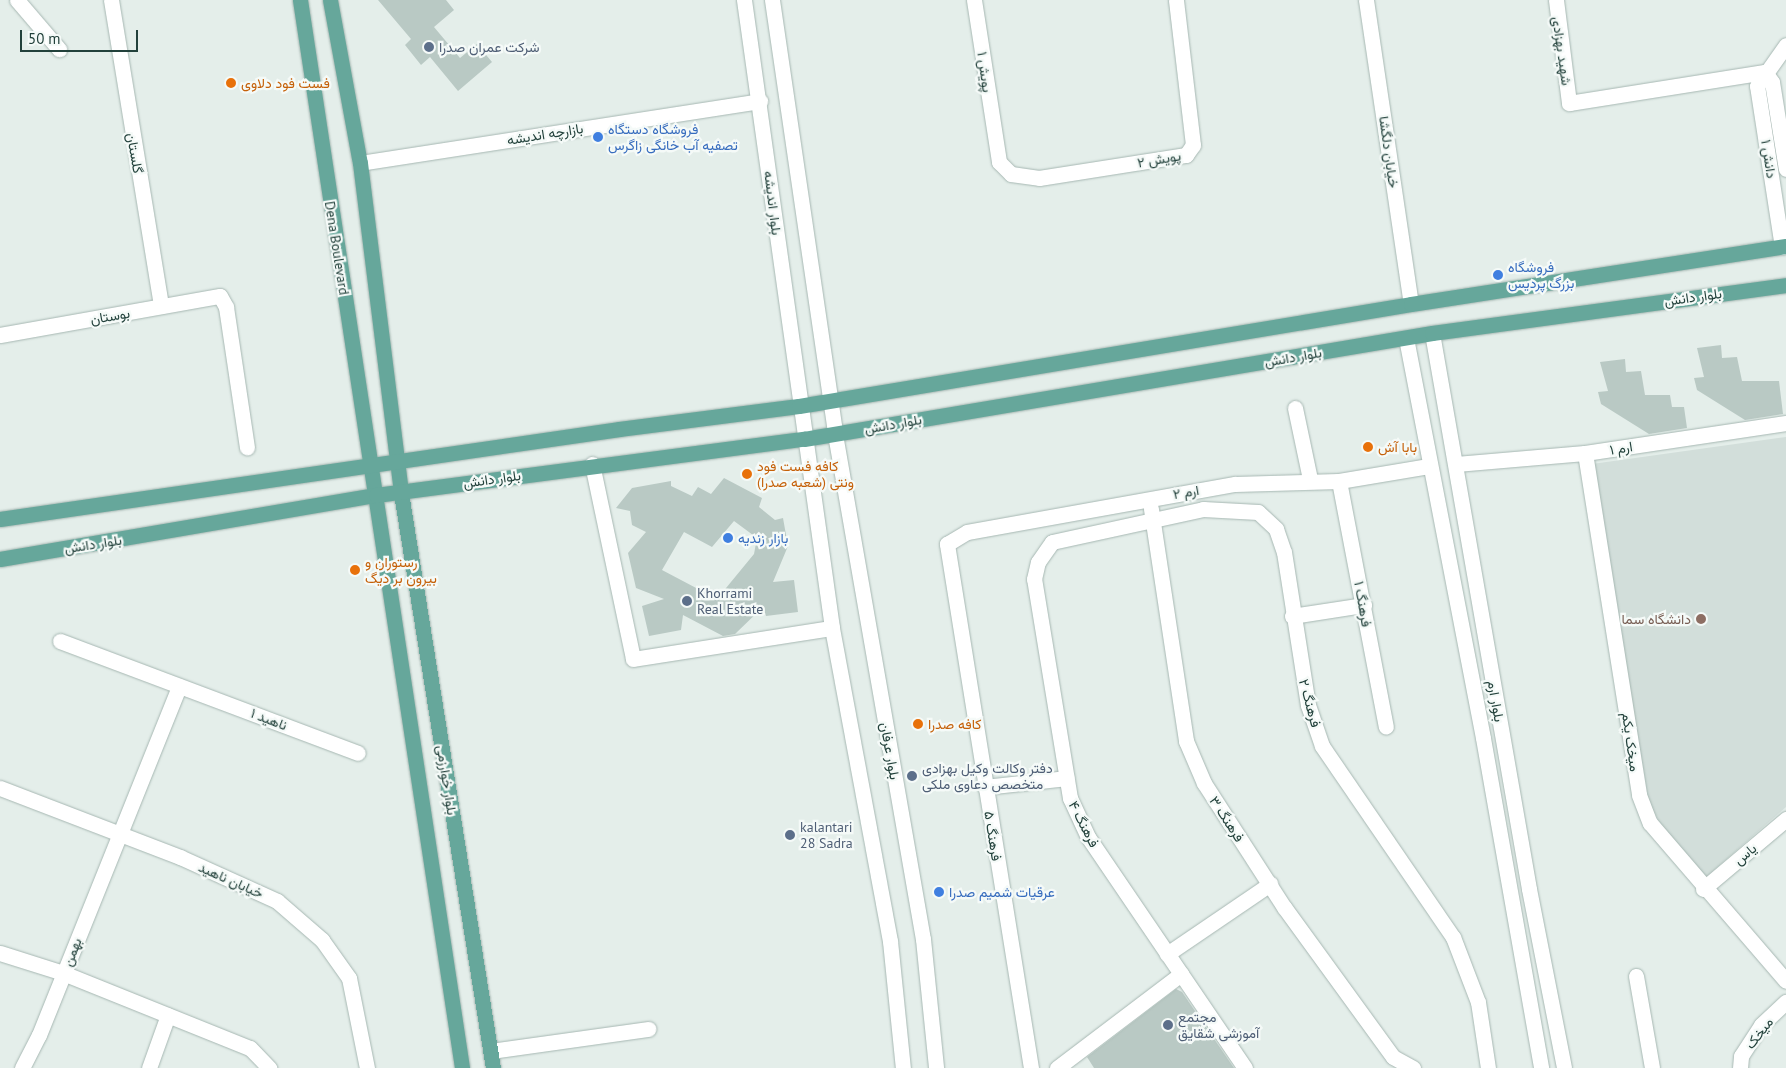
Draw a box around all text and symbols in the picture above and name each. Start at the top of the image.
street label: شهید بهزادی [1549,15,1575,87]
scale bar [22,20,140,52]
text: 50 m [28,29,61,48]
place label: شرکت عمران صدرا [439,39,540,55]
marker: شرکت عمران صدرا [423,41,435,53]
street label: پویش ۱ [974,51,996,93]
place label: فست فود دلاوی [241,75,330,91]
marker: فست فود دلاوی [225,77,237,89]
street label: خیابان دلگشا [1376,115,1402,189]
street label: بازارچه اندیشه [506,120,584,148]
place label: فروشگاه دستگاه تصفیه آب خانگی زاگرس [608,121,738,154]
street label: گلستان [123,131,147,175]
marker: فروشگاه دستگاه تصفیه آب خانگی زاگرس [592,131,604,143]
street label: دانش ۱ [1758,138,1780,180]
street label: پویش ۲ [1136,147,1182,171]
street label: بلوار اندیشه [761,170,785,236]
street label: Dena Boulevard [321,200,353,296]
place label: فروشگاه بزرگ پردیس [1508,259,1574,292]
marker: فروشگاه بزرگ پردیس [1492,269,1504,281]
street label: بلوار دانش [1663,285,1723,309]
street label: بوستان [89,304,131,328]
street label: بلوار دانش [1263,344,1323,370]
street label: بلوار دانش [863,411,923,437]
street label: ارم ۱ [1608,438,1634,458]
place label: بابا آش [1378,439,1417,455]
marker: بابا آش [1362,441,1374,453]
place label: کافه فست فود ونتی (شعبه صدرا) [757,458,854,491]
street label: بلوار دانش [462,467,522,491]
marker: کافه فست فود ونتی (شعبه صدرا) [741,468,753,480]
street label: ارم ۲ [1172,481,1200,503]
place label: بازار زندیه [738,530,788,546]
street label: بلوار دانش [63,531,123,557]
marker: بازار زندیه [722,532,734,544]
place label: رستوران و بیرون بر دیگ [365,554,437,586]
marker: رستوران و بیرون بر دیگ [349,564,361,576]
street label: فرهنگ ۱ [1351,580,1375,628]
place label: Khorrami Real Estate [697,585,763,618]
marker: Khorrami Real Estate [681,595,693,607]
place label: دانشگاه سما [1621,611,1691,627]
marker: دانشگاه سما [1695,613,1707,625]
street label: فرهنگ ۲ [1295,677,1325,729]
street label: بلوار ارم [1484,679,1508,723]
street label: ناهید ۱ [248,704,290,734]
street label: میخک یکم [1619,711,1643,773]
place label: کافه صدرا [928,716,982,732]
marker: کافه صدرا [912,718,924,730]
street label: بلوار عرفان [877,721,903,781]
street label: بلوار خوارزمی [433,744,461,816]
place label: دفتر وکالت وکیل بهزادی متخصص دعاوی ملکی [922,760,1053,792]
marker: دفتر وکالت وکیل بهزادی متخصص دعاوی ملکی [906,770,918,782]
street label: فرهنگ ۳ [1206,793,1248,845]
street label: فرهنگ ۴ [1065,798,1103,850]
street label: فرهنگ ۵ [981,810,1005,862]
place label: kalantari 28 Sadra [800,819,853,852]
marker: kalantari 28 Sadra [784,829,796,841]
street label: یاس [1730,840,1760,868]
street label: خیابان ناهید [196,858,266,902]
place label: عرقیات شمیم صدرا [949,884,1055,900]
marker: عرقیات شمیم صدرا [933,886,945,898]
street label: بهمن [59,935,85,969]
place label: مجتمع آموزشی شقایق [1178,1009,1259,1042]
street label: میخک [1742,1014,1776,1052]
marker: مجتمع آموزشی شقایق [1162,1019,1174,1031]

